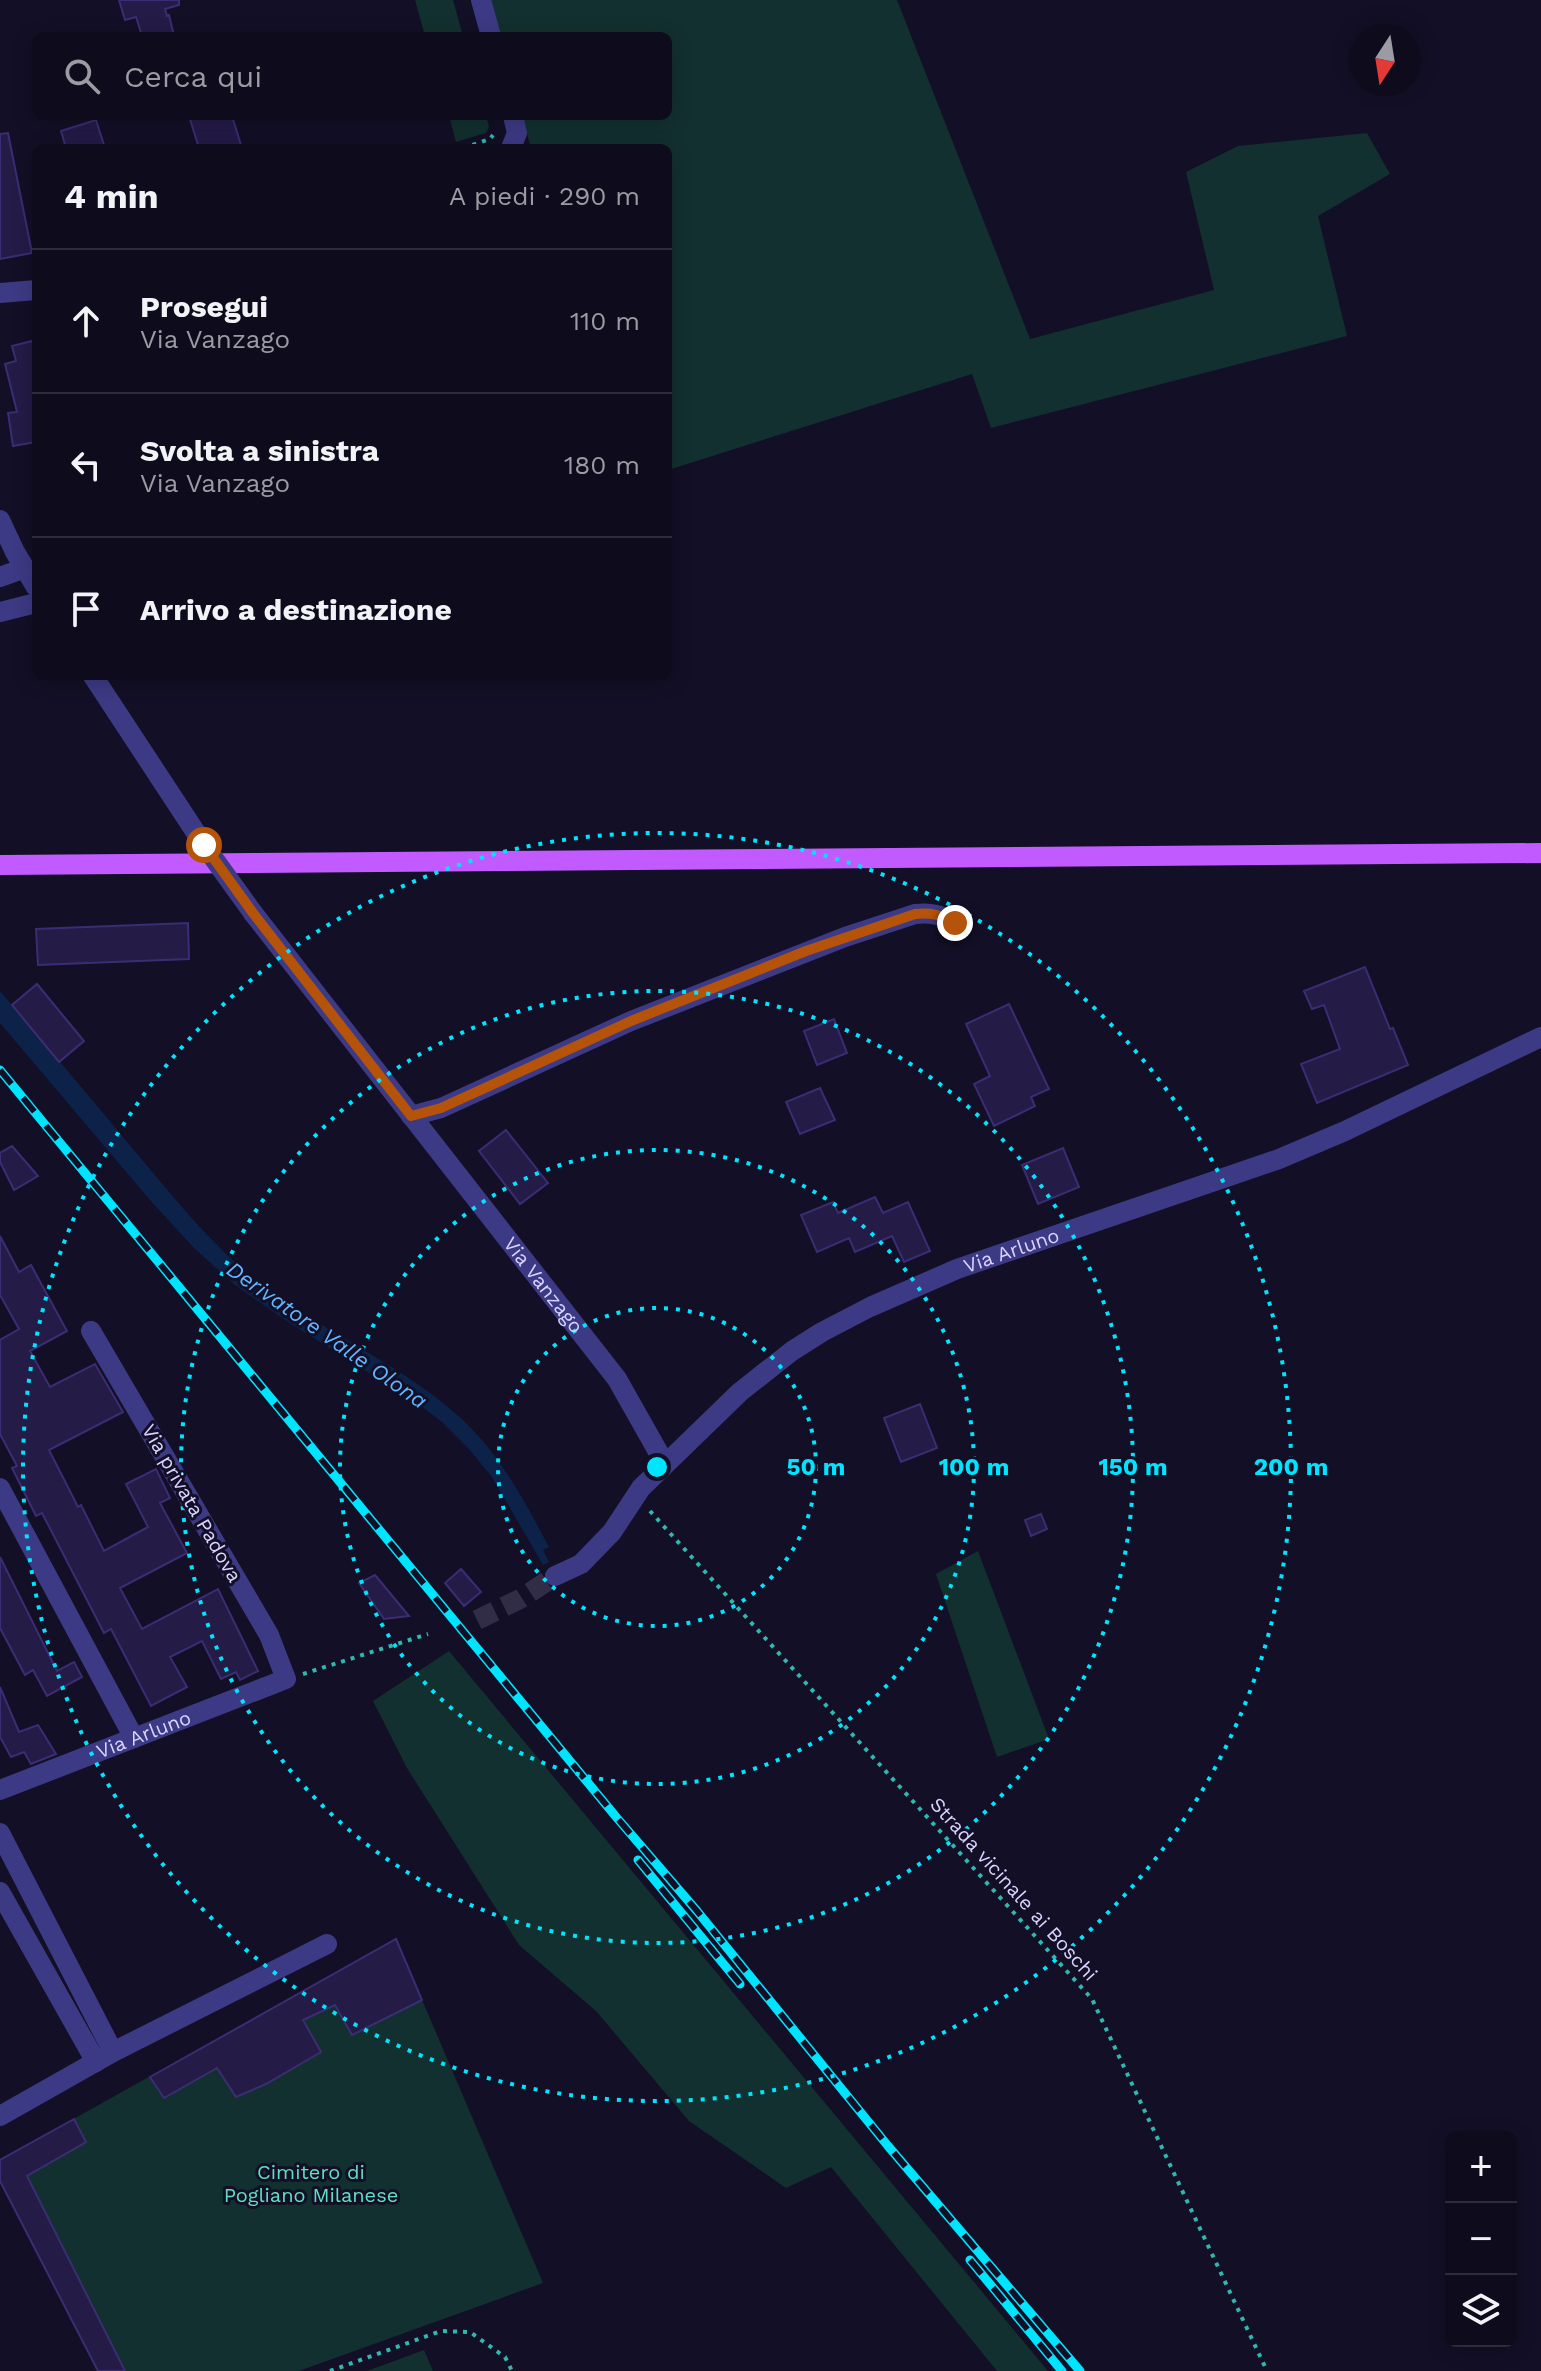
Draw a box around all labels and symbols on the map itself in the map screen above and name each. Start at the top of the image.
north arrow [1349,24,1421,96]
route start [186,827,222,863]
route end [937,905,973,941]
street label: Via Arluno [960,1223,1062,1278]
street label: Via Vanzago [499,1232,589,1338]
water label: Derivatore Valle Olona [222,1256,432,1414]
street label: Via privata Padova [137,1420,247,1586]
centre of rings [643,1453,671,1481]
text: 50 m [787,1453,845,1481]
text: 100 m [939,1453,1009,1481]
text: 150 m [1098,1453,1168,1481]
text: 200 m [1254,1453,1328,1481]
street label: Via Arluno [93,1705,194,1763]
street label: Strada vicinale ai Boschi [925,1792,1103,1986]
park label: Cimitero di Pogliano Milanese [224,2160,398,2207]

